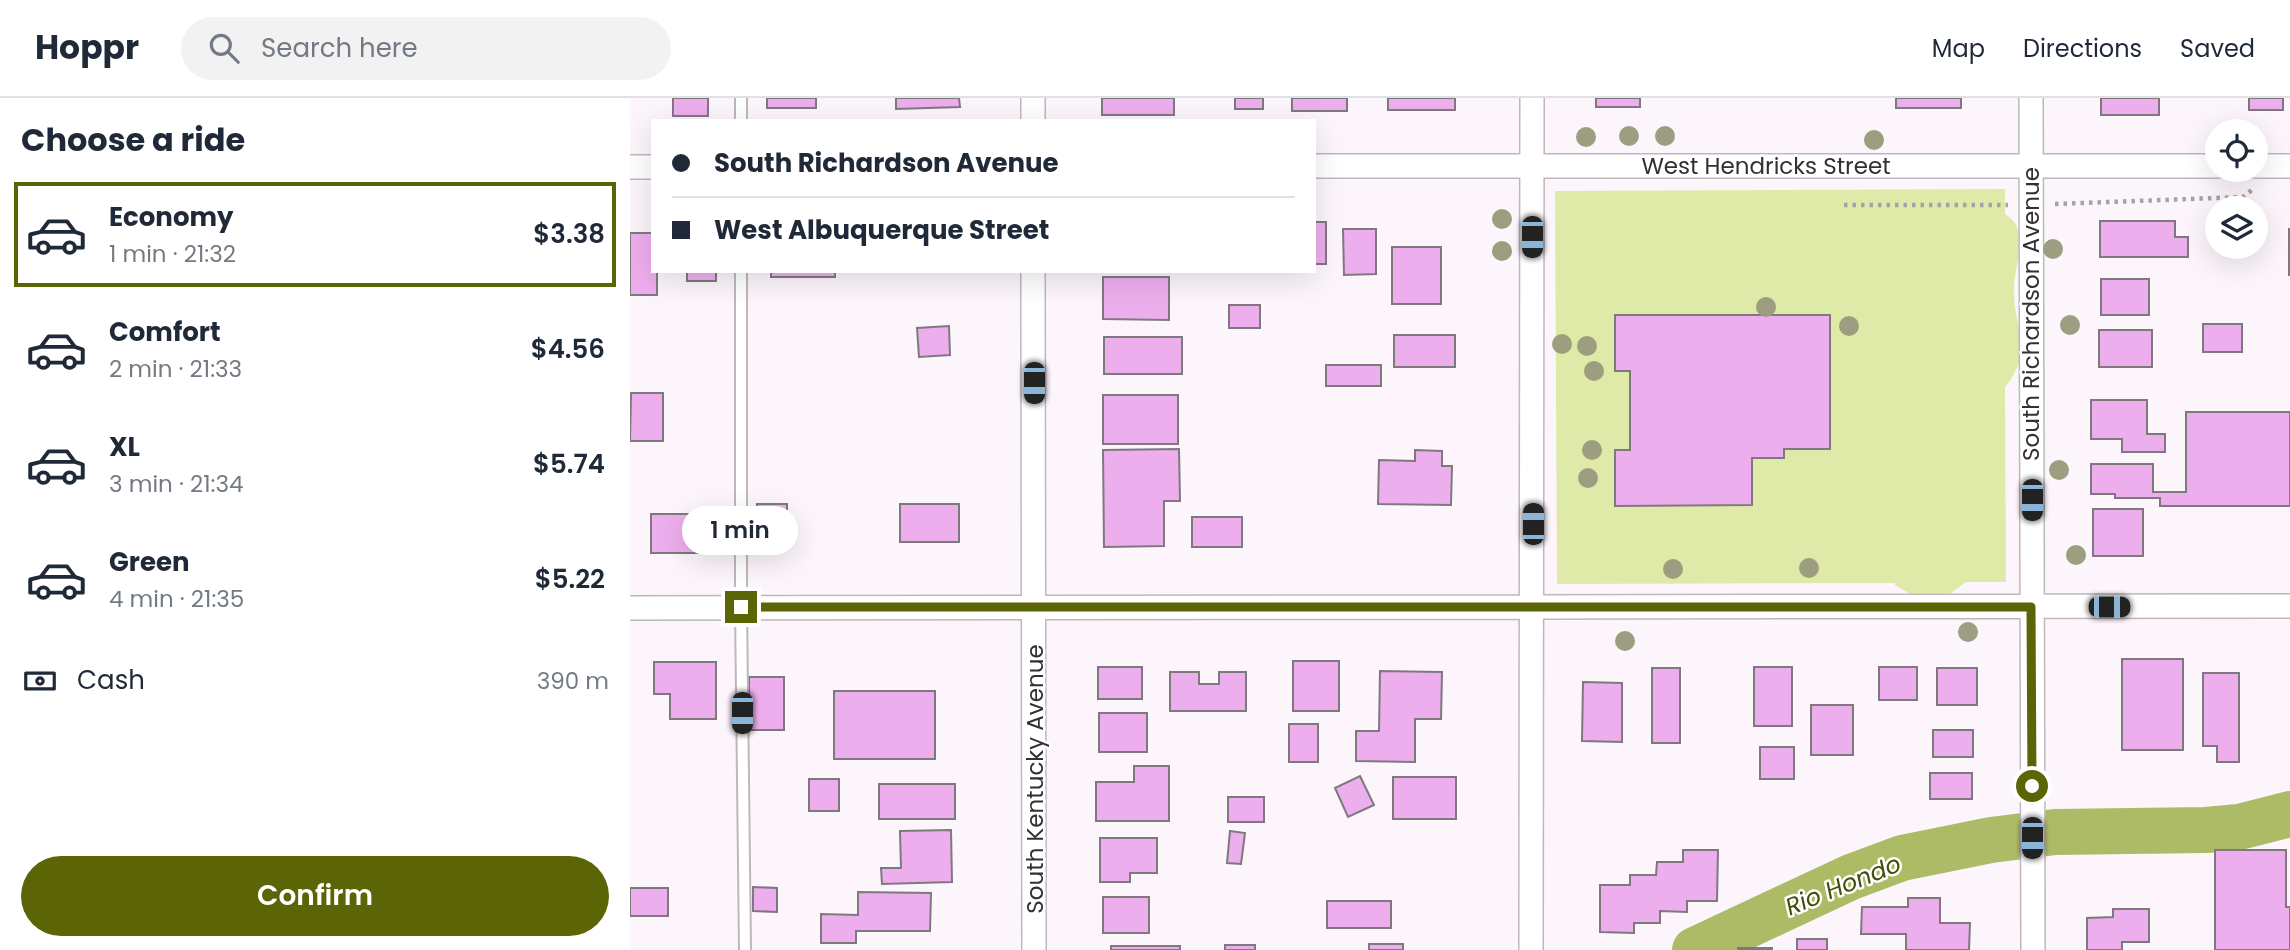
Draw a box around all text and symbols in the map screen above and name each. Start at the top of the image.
search box [181,17,671,80]
text: Hoppr [35,24,139,71]
icon: search [205,29,243,67]
text: Search here [261,30,418,66]
text: Map [1932,32,1985,65]
text: Directions [2023,32,2142,65]
text: Saved [2180,32,2255,65]
text: Choose a ride [21,117,245,162]
map controls [2205,119,2268,259]
button: locate [2205,119,2268,182]
text: South Richardson Avenue [714,145,1059,181]
street label: West Hendricks Street [1641,150,1891,182]
street label: South Richardson Avenue [2015,167,2047,461]
button: layers [2205,196,2268,259]
text: Economy [109,199,233,235]
icon: car [25,203,88,266]
text: West Albuquerque Street [714,212,1049,248]
text: $3.38 [533,216,605,252]
car [1522,216,1543,258]
text: 1 min · 21:32 [109,238,236,270]
text: Comfort [109,314,221,350]
icon: car [25,318,88,381]
text: $4.56 [531,331,605,367]
text: 2 min · 21:33 [109,353,242,385]
car [1024,362,1045,404]
text: XL [109,429,140,465]
icon: car [25,433,88,496]
text: $5.74 [533,446,605,482]
text: 3 min · 21:34 [109,468,243,500]
car [2022,479,2043,521]
car [1523,503,1544,545]
callout: 1 min [683,505,799,554]
text: 1 min [710,514,770,546]
text: Green [109,544,190,580]
icon: car [25,548,88,611]
text: $5.22 [535,561,605,597]
text: 4 min · 21:35 [109,583,244,615]
route end [725,591,757,623]
car [2089,597,2131,618]
street label: South Kentucky Avenue [1019,644,1051,914]
icon: cash [21,662,59,700]
text: Cash [77,662,145,698]
text: 390 m [537,665,609,697]
car [732,692,753,734]
route start [2016,770,2048,802]
car [2022,817,2043,859]
water label: Rio Hondo [1780,847,1906,923]
button: Confirm [21,856,609,936]

